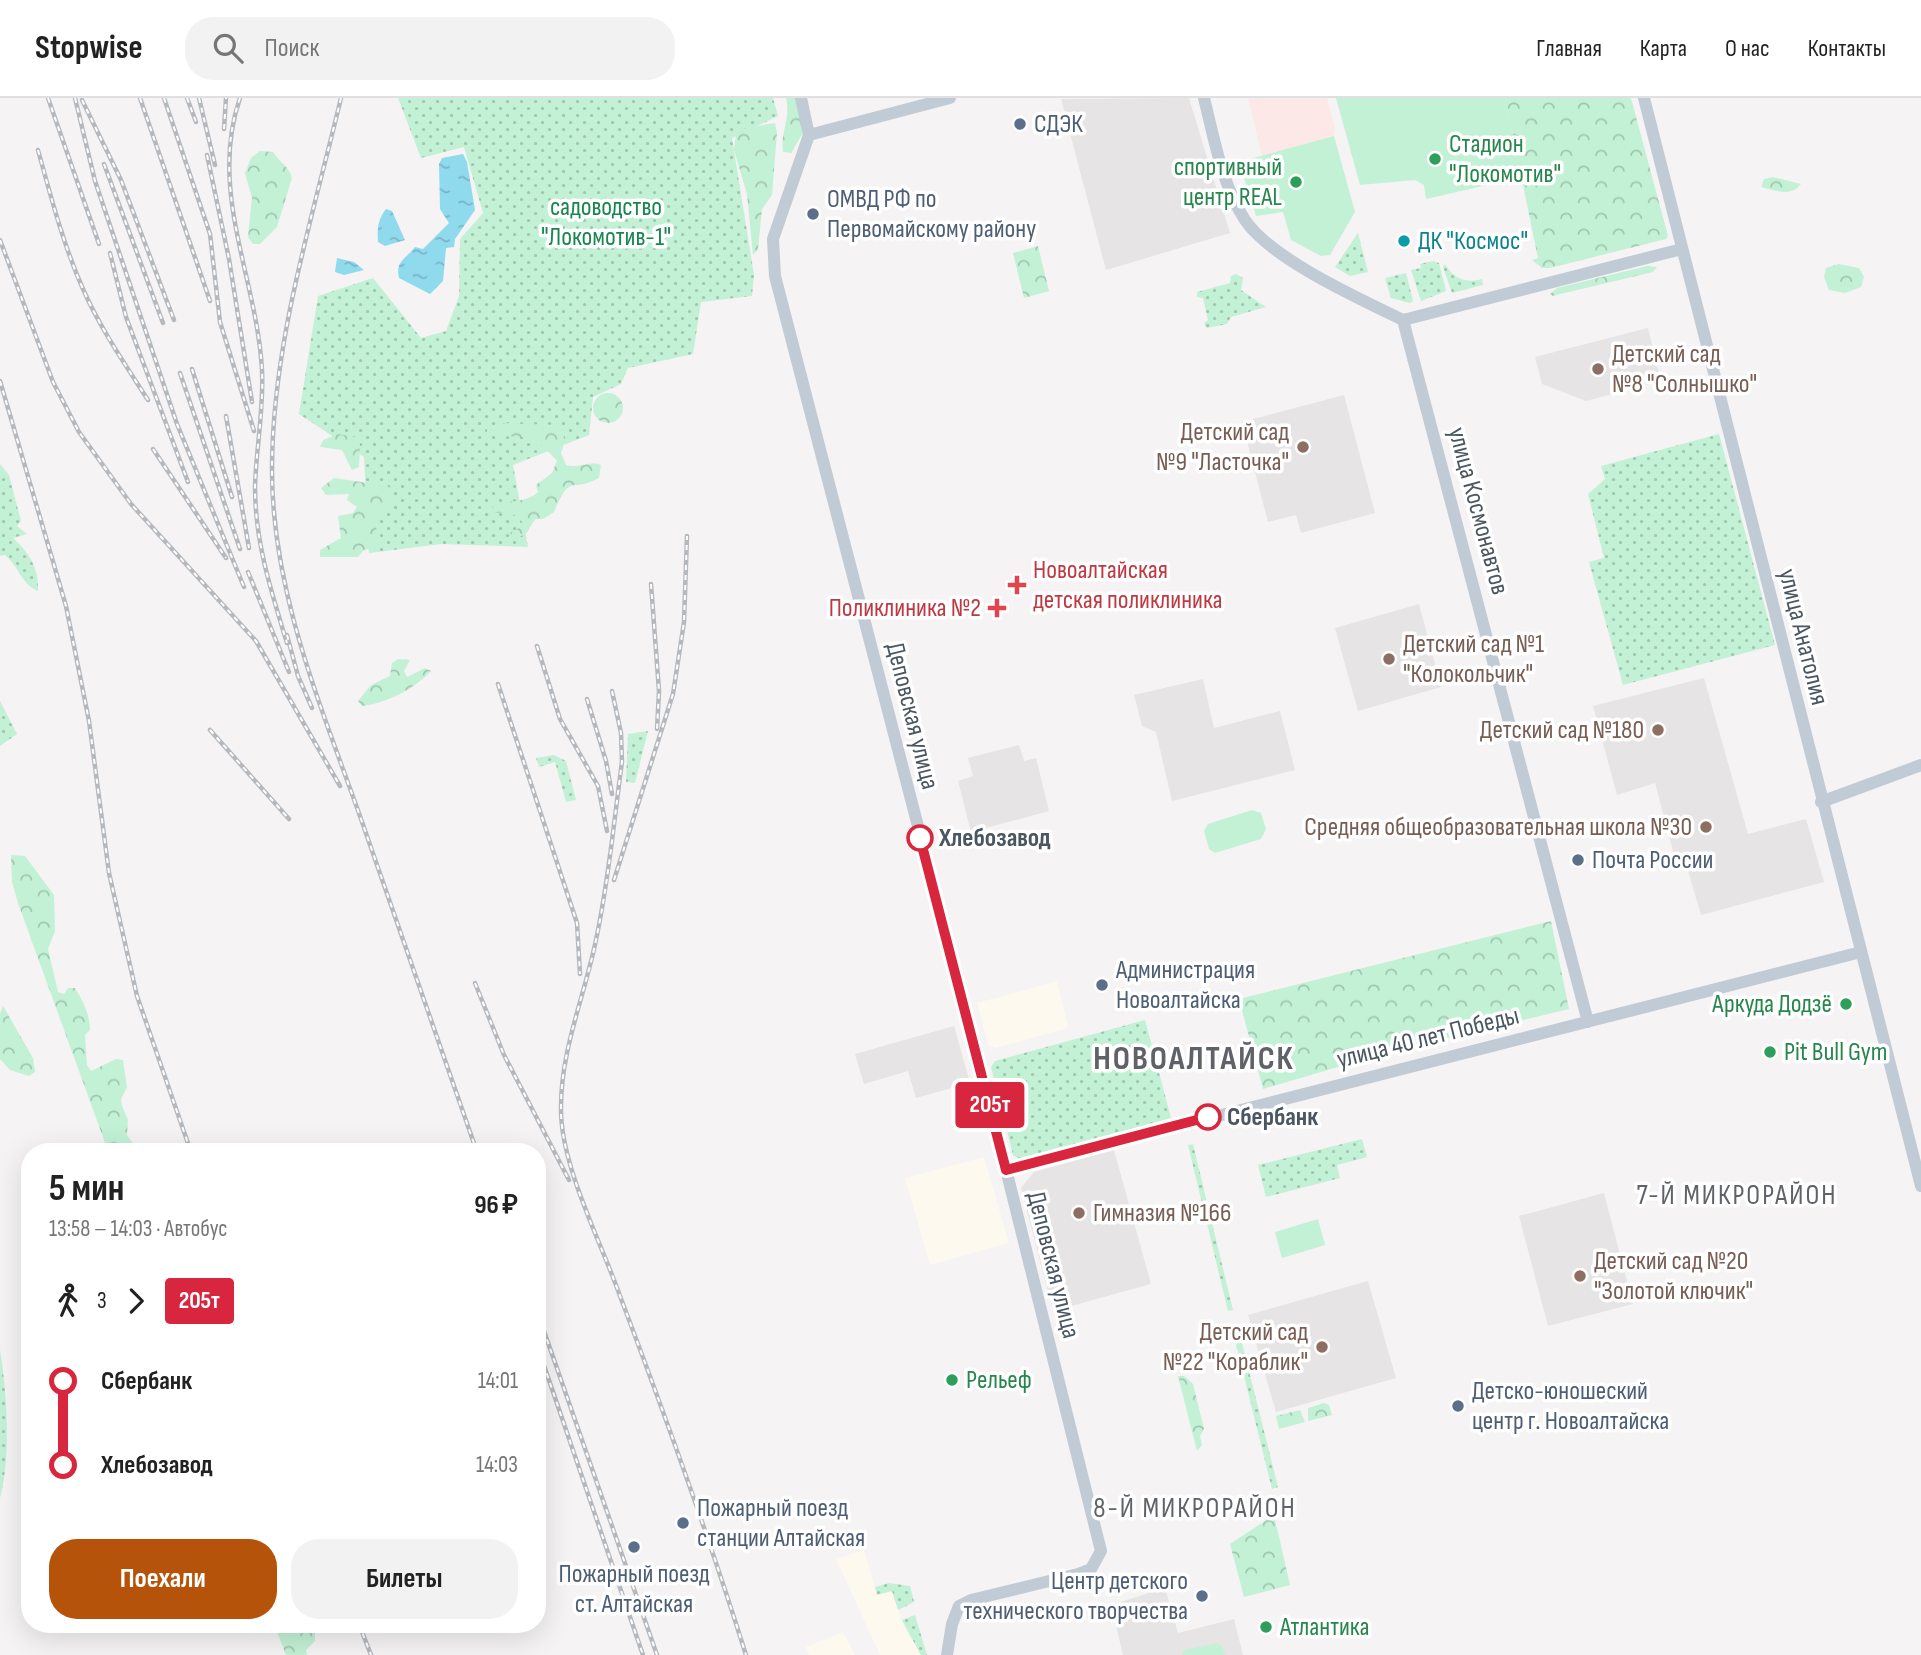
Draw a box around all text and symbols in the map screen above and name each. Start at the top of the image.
search box [185,17,675,80]
text: Stopwise [35,28,143,68]
icon: search [209,29,247,67]
text: Поиск [265,33,319,64]
text: Главная [1536,34,1602,63]
text: Карта [1640,34,1687,63]
text: О нас [1725,34,1770,63]
text: Контакты [1808,34,1886,63]
place label: СДЭК [1034,109,1083,140]
marker: СДЭК [1012,116,1028,132]
place label: Стадион "Локомотив" [1449,129,1561,190]
marker: Стадион "Локомотив" [1427,151,1443,167]
place label: спортивный центр REAL [1174,152,1282,213]
marker: спортивный центр REAL [1288,174,1304,190]
place label: ОМВД РФ по Первомайскому району [827,184,1036,245]
park label: садоводство "Локомотив-1" [541,192,671,253]
marker: ОМВД РФ по Первомайскому району [805,206,821,222]
place label: ДК "Космос" [1418,226,1528,257]
marker: ДК "Космос" [1396,233,1412,249]
place label: Детский сад №8 "Солнышко" [1612,339,1757,400]
marker: Детский сад №8 "Солнышко" [1590,361,1606,377]
place label: Детский сад №9 "Ласточка" [1156,417,1289,478]
street label: улица Космонавтов [1441,424,1515,598]
marker: Детский сад №9 "Ласточка" [1295,439,1311,455]
place label: Новоалтайская детская поликлиника [1033,555,1223,616]
street label: улица Анатолия [1771,566,1835,708]
marker: Новоалтайская детская поликлиника [1007,575,1027,595]
place label: Поликлиника №2 [829,593,981,624]
marker: Поликлиника №2 [987,598,1007,618]
place label: Детский сад №1 "Колокольчик" [1403,629,1544,690]
street label: Деповская улица [879,639,945,793]
marker: Детский сад №1 "Колокольчик" [1381,651,1397,667]
place label: Детский сад №180 [1480,715,1644,746]
marker: Детский сад №180 [1650,722,1666,738]
place label: Средняя общеобразовательная школа №30 [1304,812,1692,843]
marker: Средняя общеобразовательная школа №30 [1698,819,1714,835]
place label: Хлебозавод [938,823,1051,854]
marker: Хлебозавод [907,825,933,851]
place label: Почта России [1592,845,1713,876]
marker: Почта России [1570,852,1586,868]
place label: Администрация Новоалтайска [1115,955,1255,1016]
marker: Администрация Новоалтайска [1094,977,1110,993]
place label: Аркуда Додзё [1711,989,1832,1020]
marker: Аркуда Додзё [1838,996,1854,1012]
street label: улица 40 лет Победы [1334,1000,1522,1076]
place label: Pit Bull Gym [1784,1037,1887,1068]
district label: НОВОАЛТАЙСК [1093,1039,1295,1079]
marker: Pit Bull Gym [1762,1044,1778,1060]
line badge: 205т [941,1082,1039,1128]
text: 205т [969,1090,1011,1119]
place label: Сбербанк [1227,1102,1318,1133]
marker: Сбербанк [1195,1104,1221,1130]
text: 5 мин [49,1166,124,1211]
district label: 7-Й МИКРОРАЙОН [1636,1179,1838,1212]
street label: Деповская улица [1020,1188,1086,1342]
text: 96 ₽ [474,1190,518,1221]
place label: Гимназия №166 [1093,1198,1231,1229]
marker: Гимназия №166 [1071,1205,1087,1221]
text: 13:58 – 14:03 · Автобус [49,1215,228,1243]
place label: Детский сад №20 "Золотой ключик" [1594,1246,1753,1307]
marker: Детский сад №20 "Золотой ключик" [1572,1268,1588,1284]
icon: walk [49,1282,87,1320]
icon: forward [117,1282,155,1320]
text: 205т [179,1286,220,1315]
text: 3 [97,1287,107,1315]
place label: Детский сад №22 "Кораблик" [1163,1317,1308,1378]
marker: Детский сад №22 "Кораблик" [1314,1339,1330,1355]
place label: Рельеф [966,1365,1032,1396]
text: Сбербанк [101,1366,192,1397]
text: 14:01 [478,1367,518,1395]
marker: Рельеф [944,1372,960,1388]
place label: Детско-юношеский центр г. Новоалтайска [1472,1376,1669,1437]
marker: Детско-юношеский центр г. Новоалтайска [1450,1398,1466,1414]
text: Хлебозавод [101,1450,213,1481]
text: 14:03 [476,1451,518,1479]
district label: 8-Й МИКРОРАЙОН [1093,1492,1297,1525]
place label: Пожарный поезд станции Алтайская [697,1493,865,1554]
marker: Пожарный поезд станции Алтайская [675,1515,691,1531]
button: Поехали [49,1539,277,1619]
button: Билеты [291,1539,518,1619]
marker: Пожарный поезд ст. Алтайская [626,1539,642,1555]
place label: Пожарный поезд ст. Алтайская [559,1559,710,1620]
place label: Центр детского технического творчества [964,1566,1188,1627]
marker: Центр детского технического творчества [1194,1588,1210,1604]
place label: Атлантика [1279,1612,1370,1643]
marker: Атлантика [1258,1619,1274,1635]

